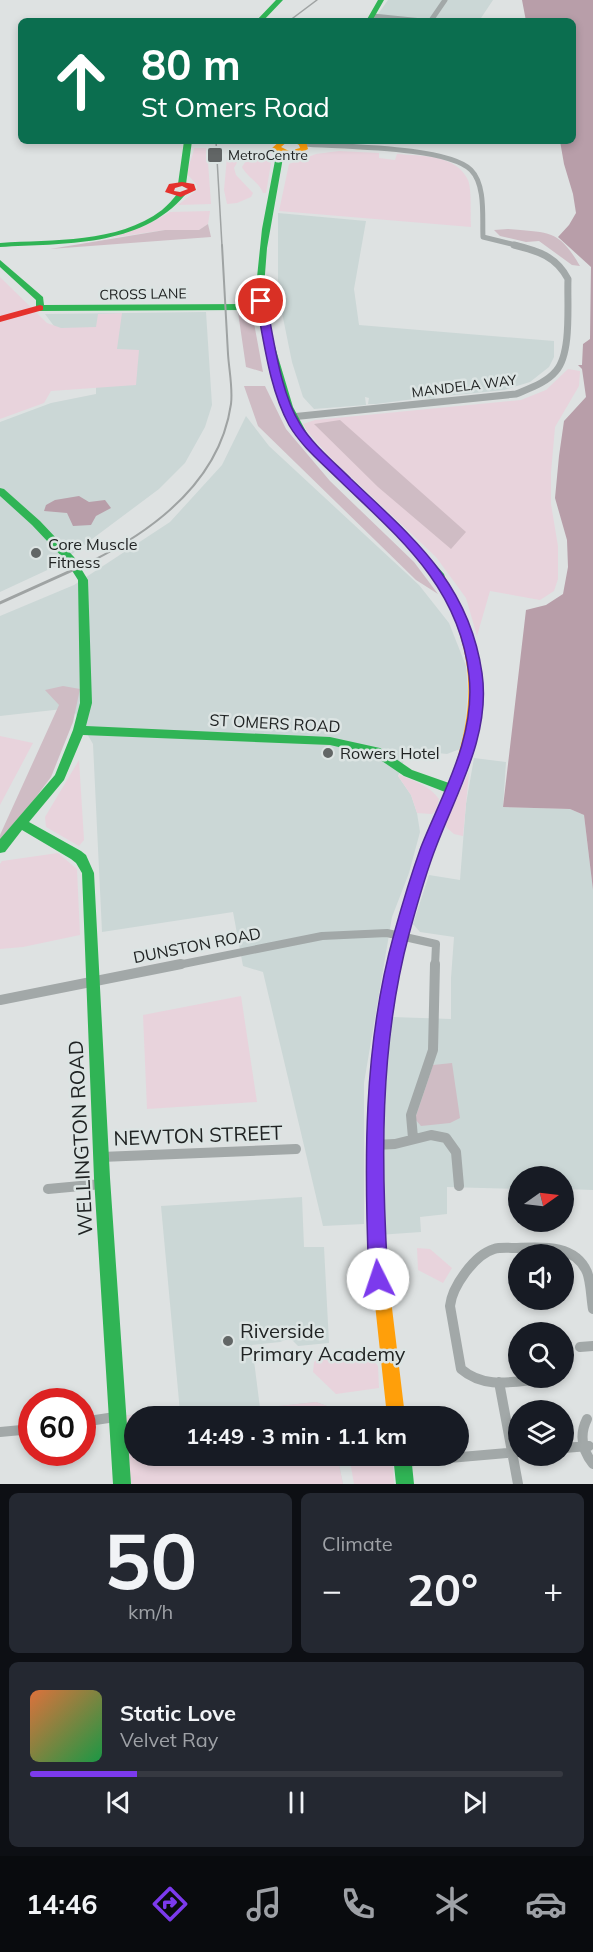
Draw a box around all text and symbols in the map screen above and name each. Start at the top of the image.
text: 80 m [141,38,241,91]
icon: ahead [42,42,120,120]
text: St Omers Road [141,90,330,124]
marker: MetroCentre [206,146,224,164]
place label: MetroCentre [228,146,308,164]
pin [235,275,286,326]
street label: CROSS LANE [99,284,187,304]
icon: arrive [244,284,277,317]
street label: MANDELA WAY [411,371,518,401]
place label: Core Muscle Fitness [48,534,137,572]
marker: Core Muscle Fitness [29,546,43,560]
street label: ST OMERS ROAD [209,710,341,736]
place label: Rowers Hotel [340,743,440,763]
marker: Rowers Hotel [321,746,335,760]
street label: DUNSTON ROAD [131,923,263,967]
street label: WELLINGTON ROAD [62,1040,98,1236]
street label: NEWTON STREET [113,1120,283,1150]
north arrow [508,1166,574,1232]
map controls [508,1166,574,1466]
button: sound [508,1244,574,1310]
position arrow [346,1247,410,1311]
place label: Riverside Primary Academy [240,1318,406,1366]
button: search [508,1322,574,1388]
marker: Riverside Primary Academy [221,1334,235,1348]
speed limit sign: 60 [18,1388,96,1466]
button: layers [508,1400,574,1466]
text: 14:49 · 3 min · 1.1 km [186,1422,407,1450]
text: 50 [104,1511,197,1609]
text: Climate [322,1531,393,1556]
text: 20° [407,1561,478,1617]
text: − [322,1569,342,1610]
text: + [543,1569,563,1610]
text: km/h [128,1599,173,1624]
text: Static Love [120,1699,236,1727]
text: Velvet Ray [120,1727,218,1752]
icon: previous [102,1786,135,1819]
icon: pause [280,1786,313,1819]
icon: next [458,1786,491,1819]
icon: directions [149,1883,191,1925]
icon: music [243,1883,285,1925]
icon: phone [337,1883,379,1925]
icon: climate [431,1883,473,1925]
icon: car [525,1883,567,1925]
text: 14:46 [26,1887,97,1921]

